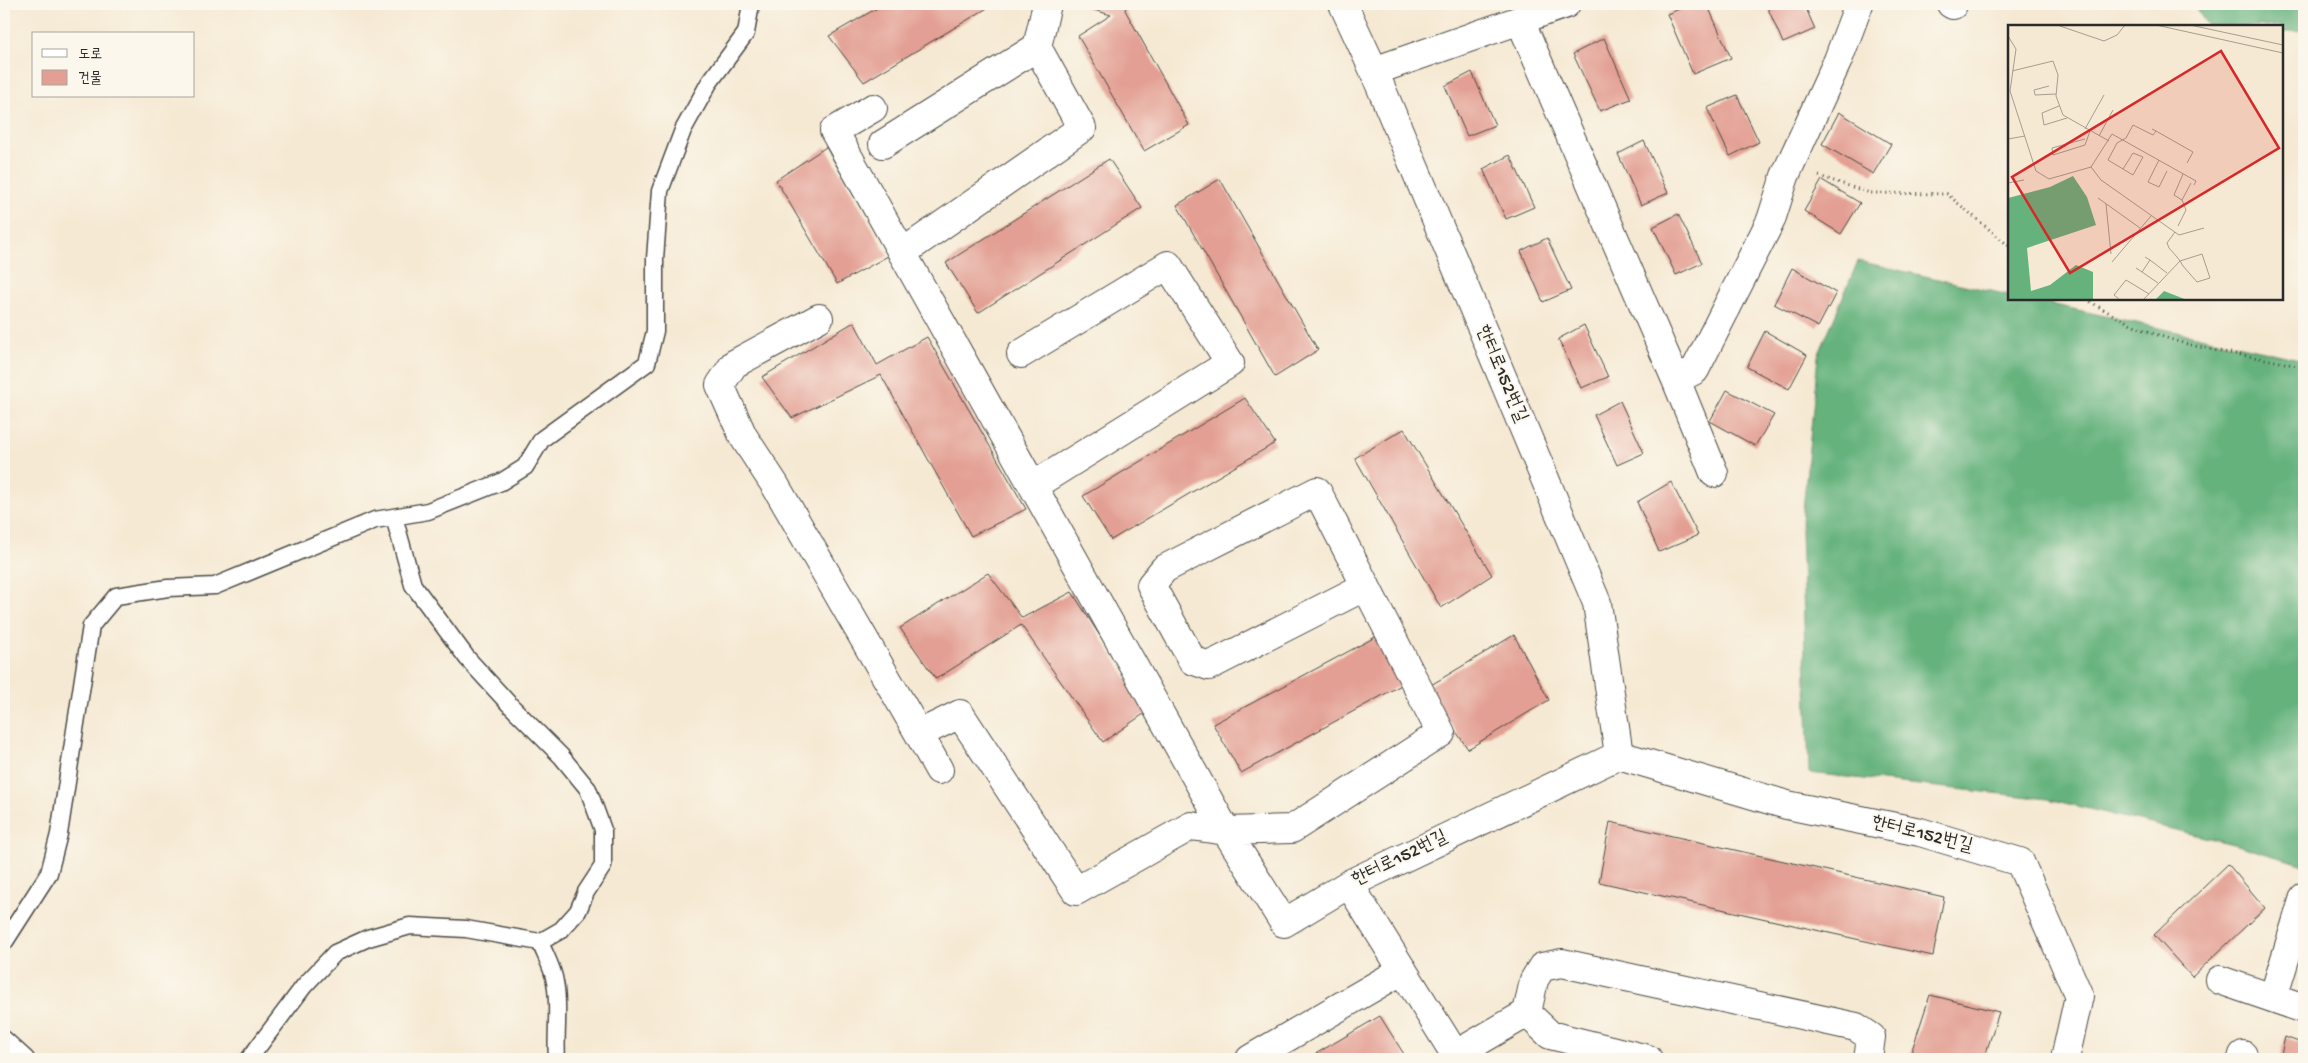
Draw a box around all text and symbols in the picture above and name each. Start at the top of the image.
inset map [2008,25,2283,300]
legend [32,32,195,98]
text: 도로 [78,46,102,64]
text: 건물 [78,70,102,88]
street label: 한터로152번길 [1470,322,1532,426]
street label: 한터로152번길 [1869,811,1975,859]
street label: 한터로152번길 [1348,826,1452,892]

